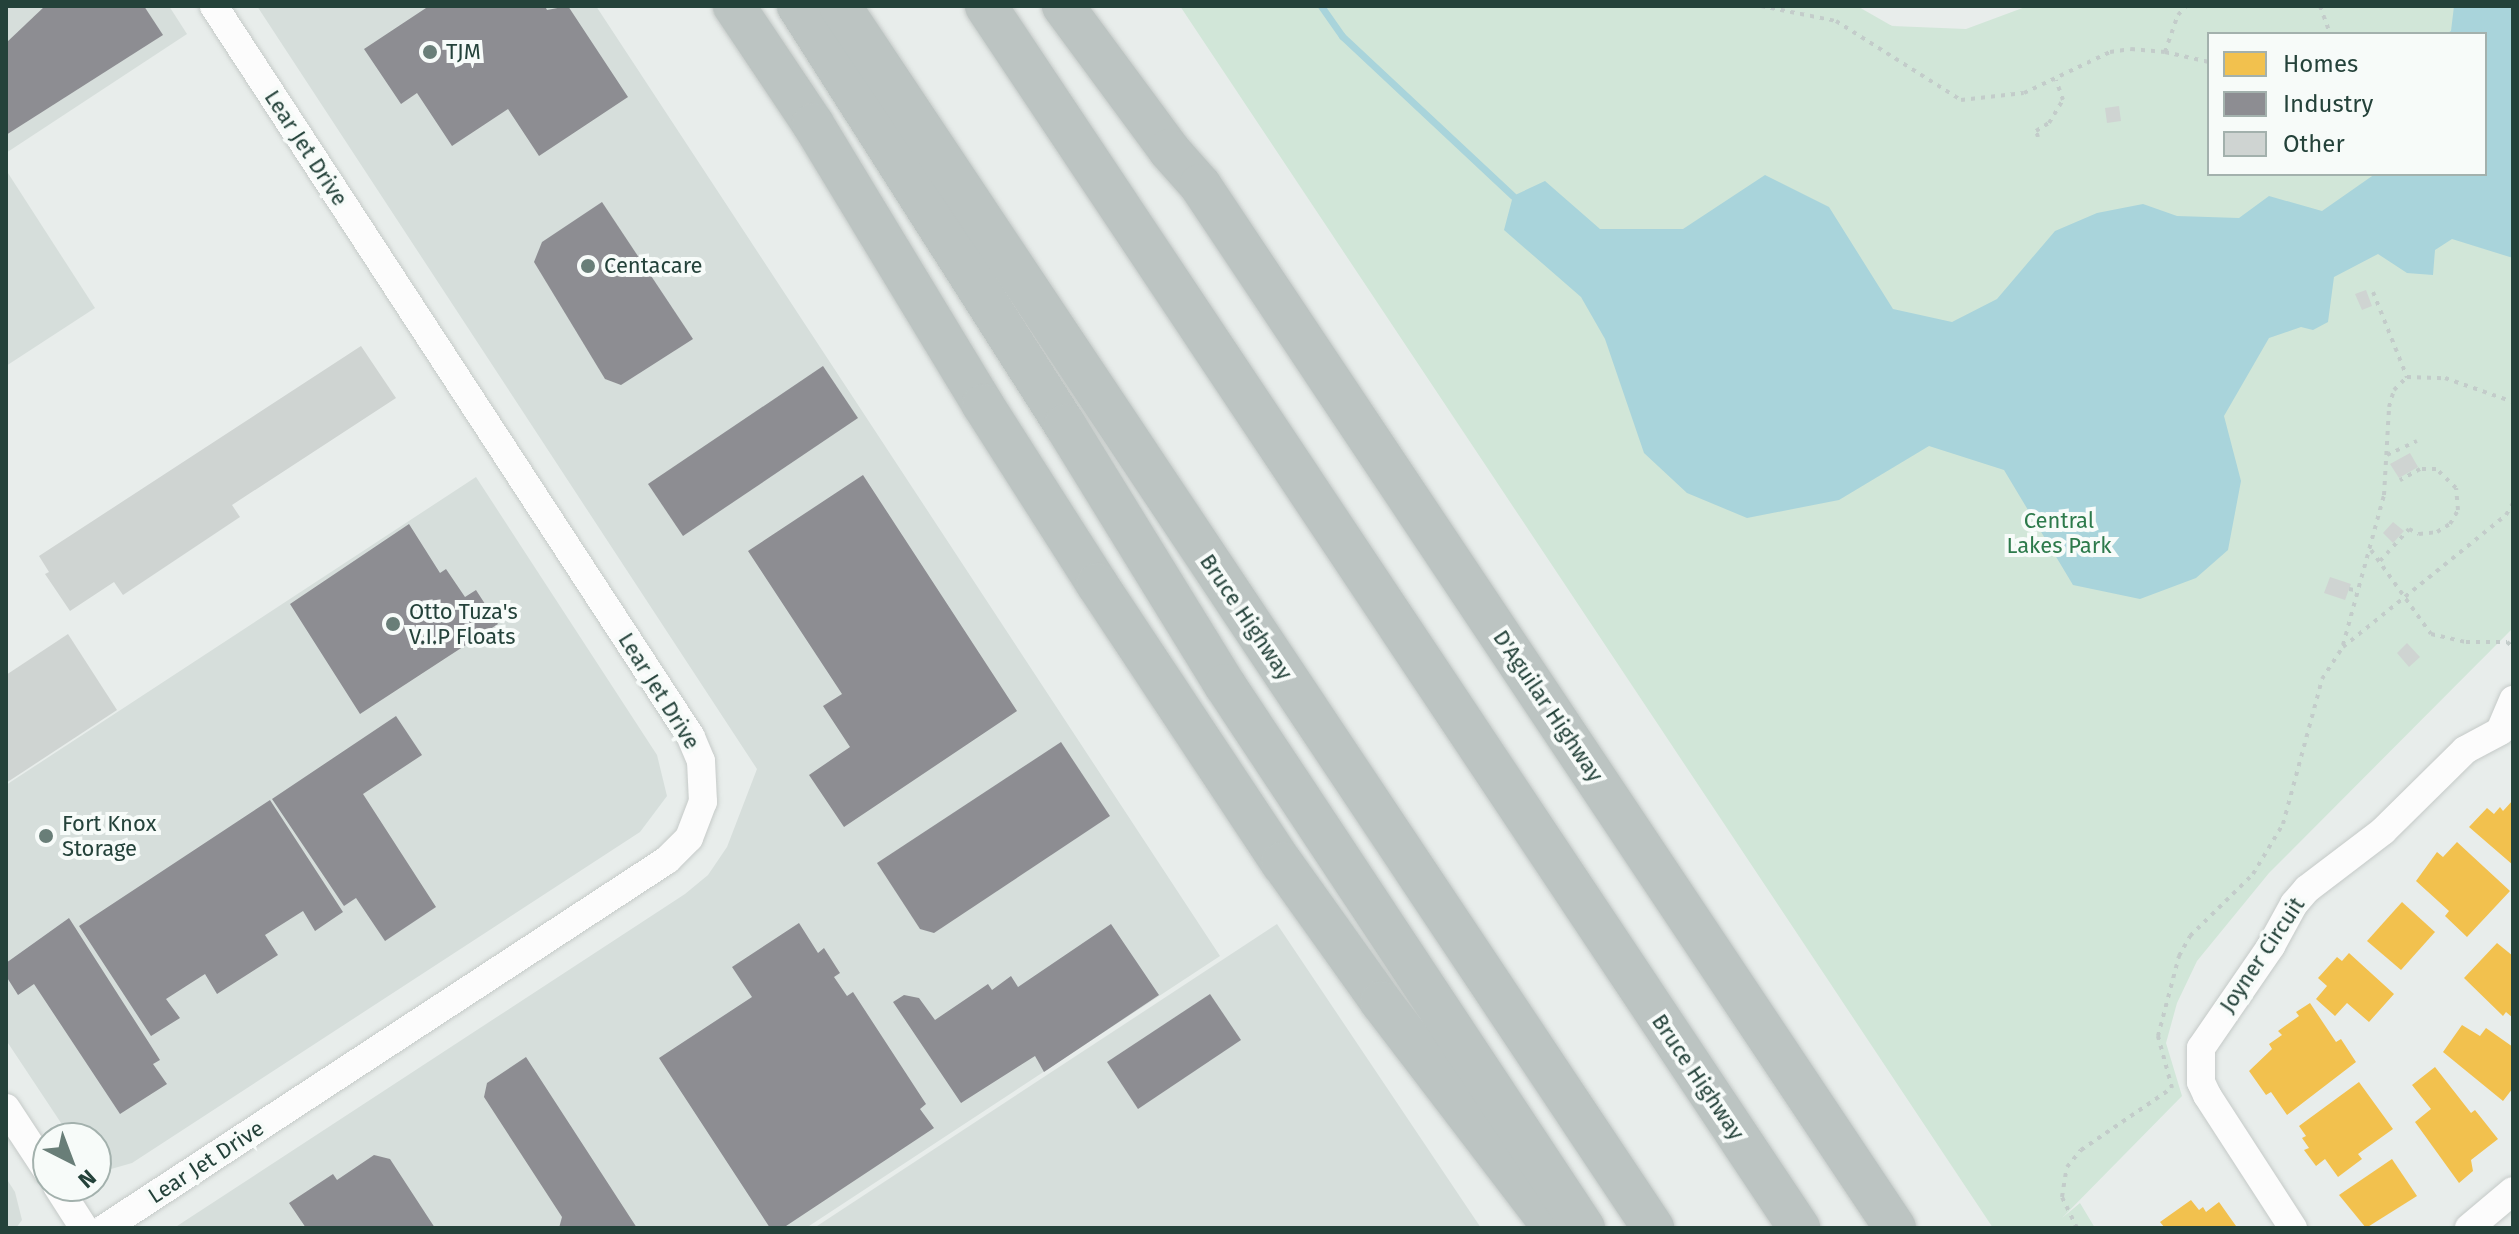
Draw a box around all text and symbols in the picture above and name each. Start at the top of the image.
legend [2207,32,2487,176]
place label: TJM [446,39,481,65]
marker: TJM [421,43,439,61]
text: Homes [2283,50,2358,78]
street label: Lear Jet Drive [259,85,353,211]
text: Industry [2283,90,2373,118]
text: Other [2283,130,2345,158]
place label: Centacare [604,253,703,279]
marker: Centacare [579,257,597,275]
park label: Central Lakes Park [2006,507,2112,558]
street label: Bruce Highway [1194,549,1298,685]
place label: Otto Tuza's V.I.P Floats [409,598,518,650]
marker: Otto Tuza's V.I.P Floats [384,615,402,633]
street label: D'Aguilar Highway [1487,625,1609,787]
street label: Lear Jet Drive [613,628,705,754]
place label: Fort Knox Storage [62,810,156,862]
marker: Fort Knox Storage [37,827,55,845]
street label: Joyner Circuit [2214,892,2310,1018]
street label: Bruce Highway [1646,1009,1750,1145]
street label: Lear Jet Drive [143,1115,269,1209]
north arrow [32,1122,112,1202]
text: N [73,1164,102,1194]

